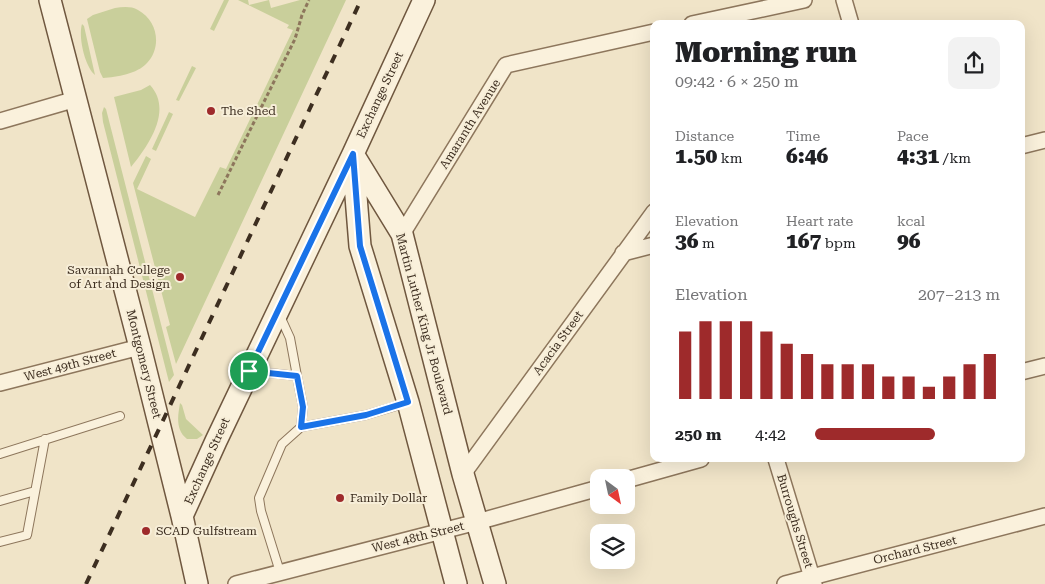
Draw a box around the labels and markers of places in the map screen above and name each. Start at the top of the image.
place label: The Shed [221,104,276,118]
marker: The Shed [205,105,217,117]
place label: Savannah College of Art and Design [67,263,170,291]
marker: Savannah College of Art and Design [174,271,186,283]
pin [228,350,270,392]
place label: Family Dollar [350,491,427,505]
marker: Family Dollar [334,492,346,504]
place label: SCAD Gulfstream [156,524,257,538]
marker: SCAD Gulfstream [140,525,152,537]

